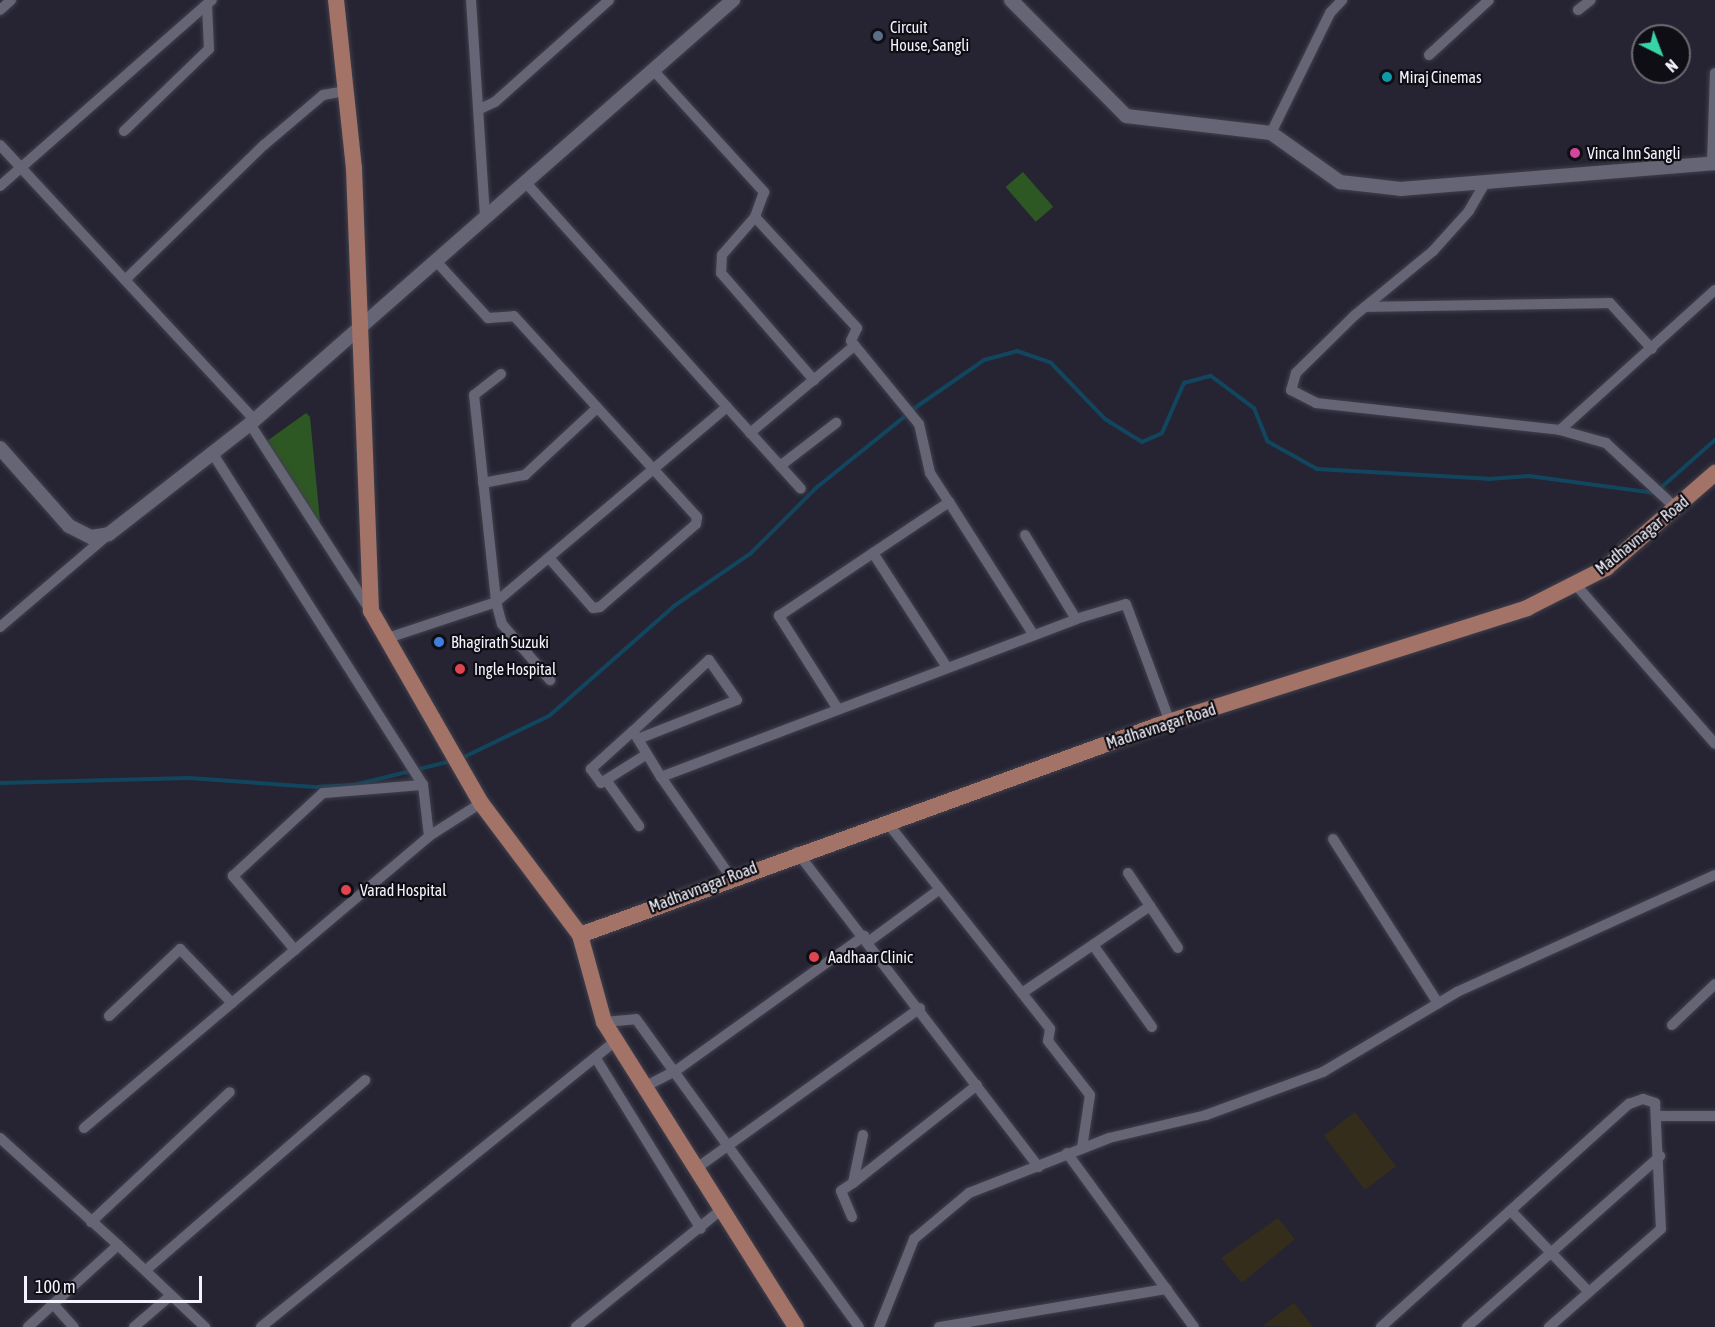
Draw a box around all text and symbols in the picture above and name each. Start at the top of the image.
place label: Circuit House, Sangli [890,17,969,55]
north arrow [1631,24,1691,84]
marker: Circuit House, Sangli [871,29,885,43]
text: N [1662,56,1681,76]
place label: Miraj Cinemas [1399,67,1482,87]
marker: Miraj Cinemas [1380,70,1394,84]
place label: Vinca Inn Sangli [1587,143,1680,163]
marker: Vinca Inn Sangli [1568,146,1582,160]
street label: Madhavnagar Road [1592,492,1692,578]
place label: Bhagirath Suzuki [451,632,549,652]
marker: Bhagirath Suzuki [432,635,446,649]
place label: Ingle Hospital [474,659,556,679]
marker: Ingle Hospital [451,660,469,678]
street label: Madhavnagar Road [1104,699,1218,753]
street label: Madhavnagar Road [646,858,760,916]
place label: Varad Hospital [360,880,446,900]
marker: Varad Hospital [337,881,355,899]
place label: Aadhaar Clinic [828,947,913,967]
marker: Aadhaar Clinic [805,948,823,966]
scale bar [27,1264,206,1302]
text: 100 m [35,1276,76,1297]

